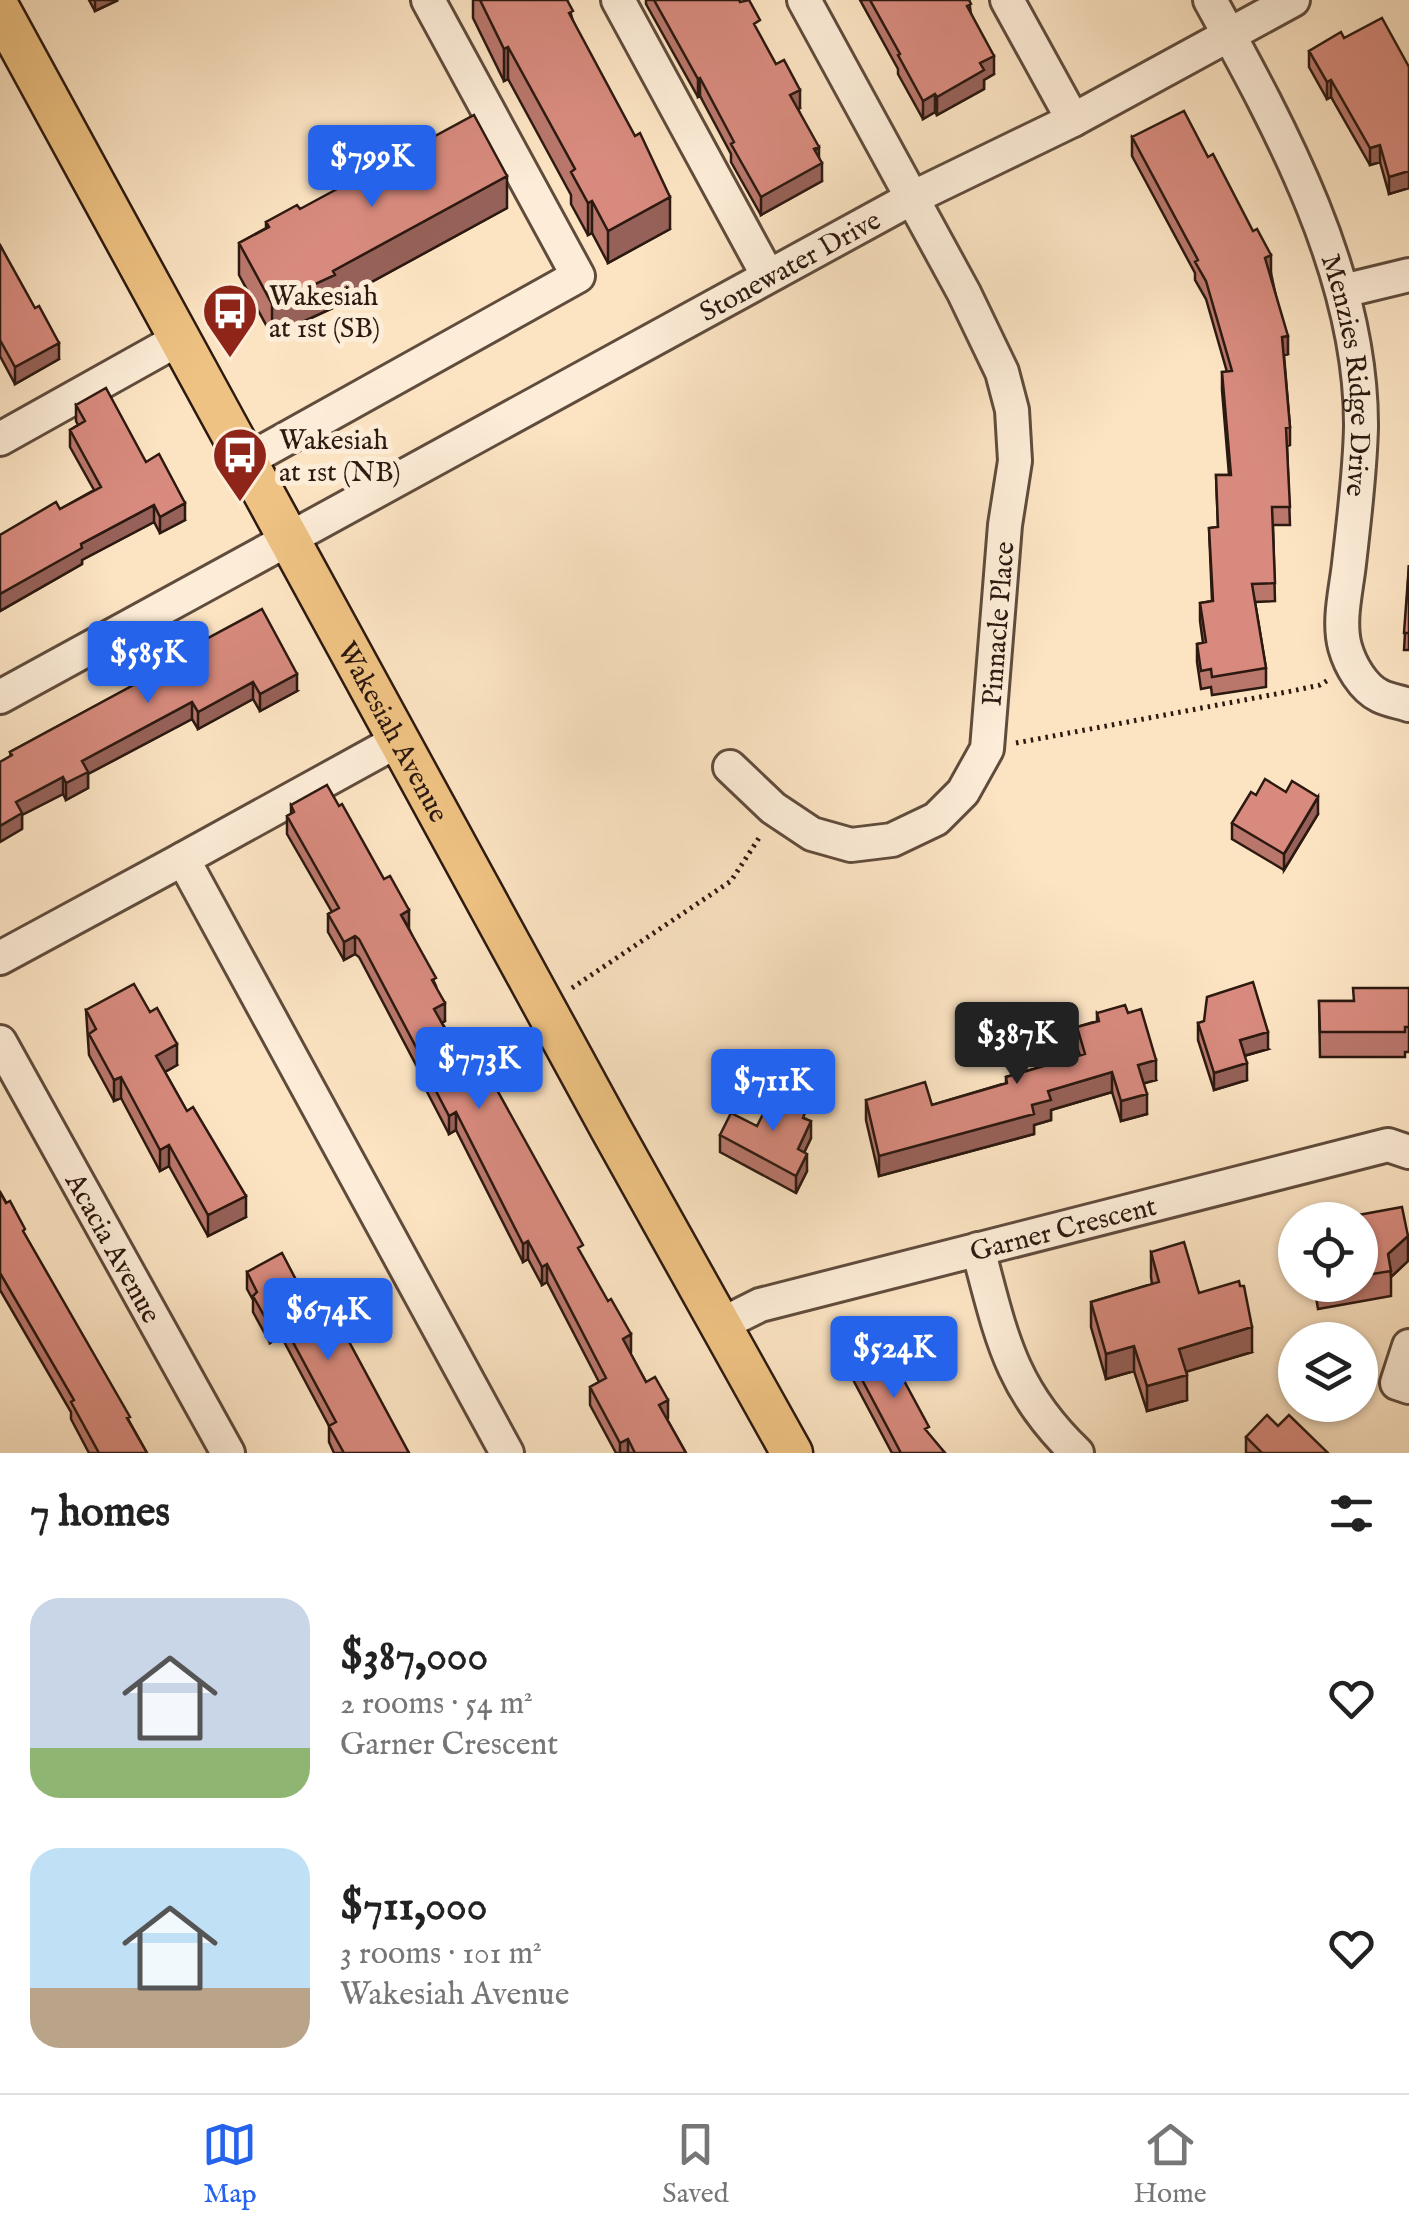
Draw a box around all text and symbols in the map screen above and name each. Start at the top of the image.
pin: $799K [302,125,442,210]
text: $799K [330,137,414,178]
street label: Stonewater Drive [694,203,888,331]
street label: Menzies Ridge Drive [1312,250,1376,498]
place label: Wakesiah at 1st (SB) [269,280,380,347]
bus stop icon: Wakesiah at 1st (SB) [200,281,260,360]
place label: Wakesiah at 1st (NB) [279,424,401,491]
bus stop icon: Wakesiah at 1st (NB) [210,425,270,504]
street label: Pinnacle Place [976,540,1024,708]
pin: $585K [78,621,218,706]
text: $585K [110,633,186,674]
street label: Wakesiah Avenue [328,636,455,829]
pin: $387K [947,1002,1087,1087]
text: $387K [977,1014,1057,1055]
pin: $773K [409,1027,549,1112]
text: $773K [438,1039,520,1080]
pin: $711K [703,1049,843,1134]
text: $711K [733,1061,813,1102]
street label: Acacia Avenue [56,1167,168,1330]
street label: Garner Crescent [967,1190,1161,1271]
map controls [1278,1202,1378,1422]
button: locate [1278,1202,1378,1302]
pin: $674K [258,1278,398,1363]
text: $674K [286,1290,370,1331]
pin: $524K [824,1316,964,1401]
button: layers [1278,1322,1378,1422]
text: $524K [852,1328,936,1369]
icon: filters [1324,1486,1379,1541]
text: 7 homes [30,1487,170,1540]
text: $387,000 [340,1631,488,1684]
icon: home [110,1638,230,1758]
icon: heart [1324,1671,1379,1726]
text: 2 rooms · 54 m² [340,1684,533,1725]
text: Garner Crescent [340,1725,558,1766]
text: $711,000 [340,1881,487,1934]
icon: home [110,1888,230,2008]
icon: heart [1324,1921,1379,1976]
text: 3 rooms · 101 m² [340,1934,542,1975]
text: Wakesiah Avenue [340,1975,569,2016]
tab: Map [202,2117,257,2212]
tab: Saved [662,2117,729,2212]
tab: Home [1133,2117,1207,2212]

